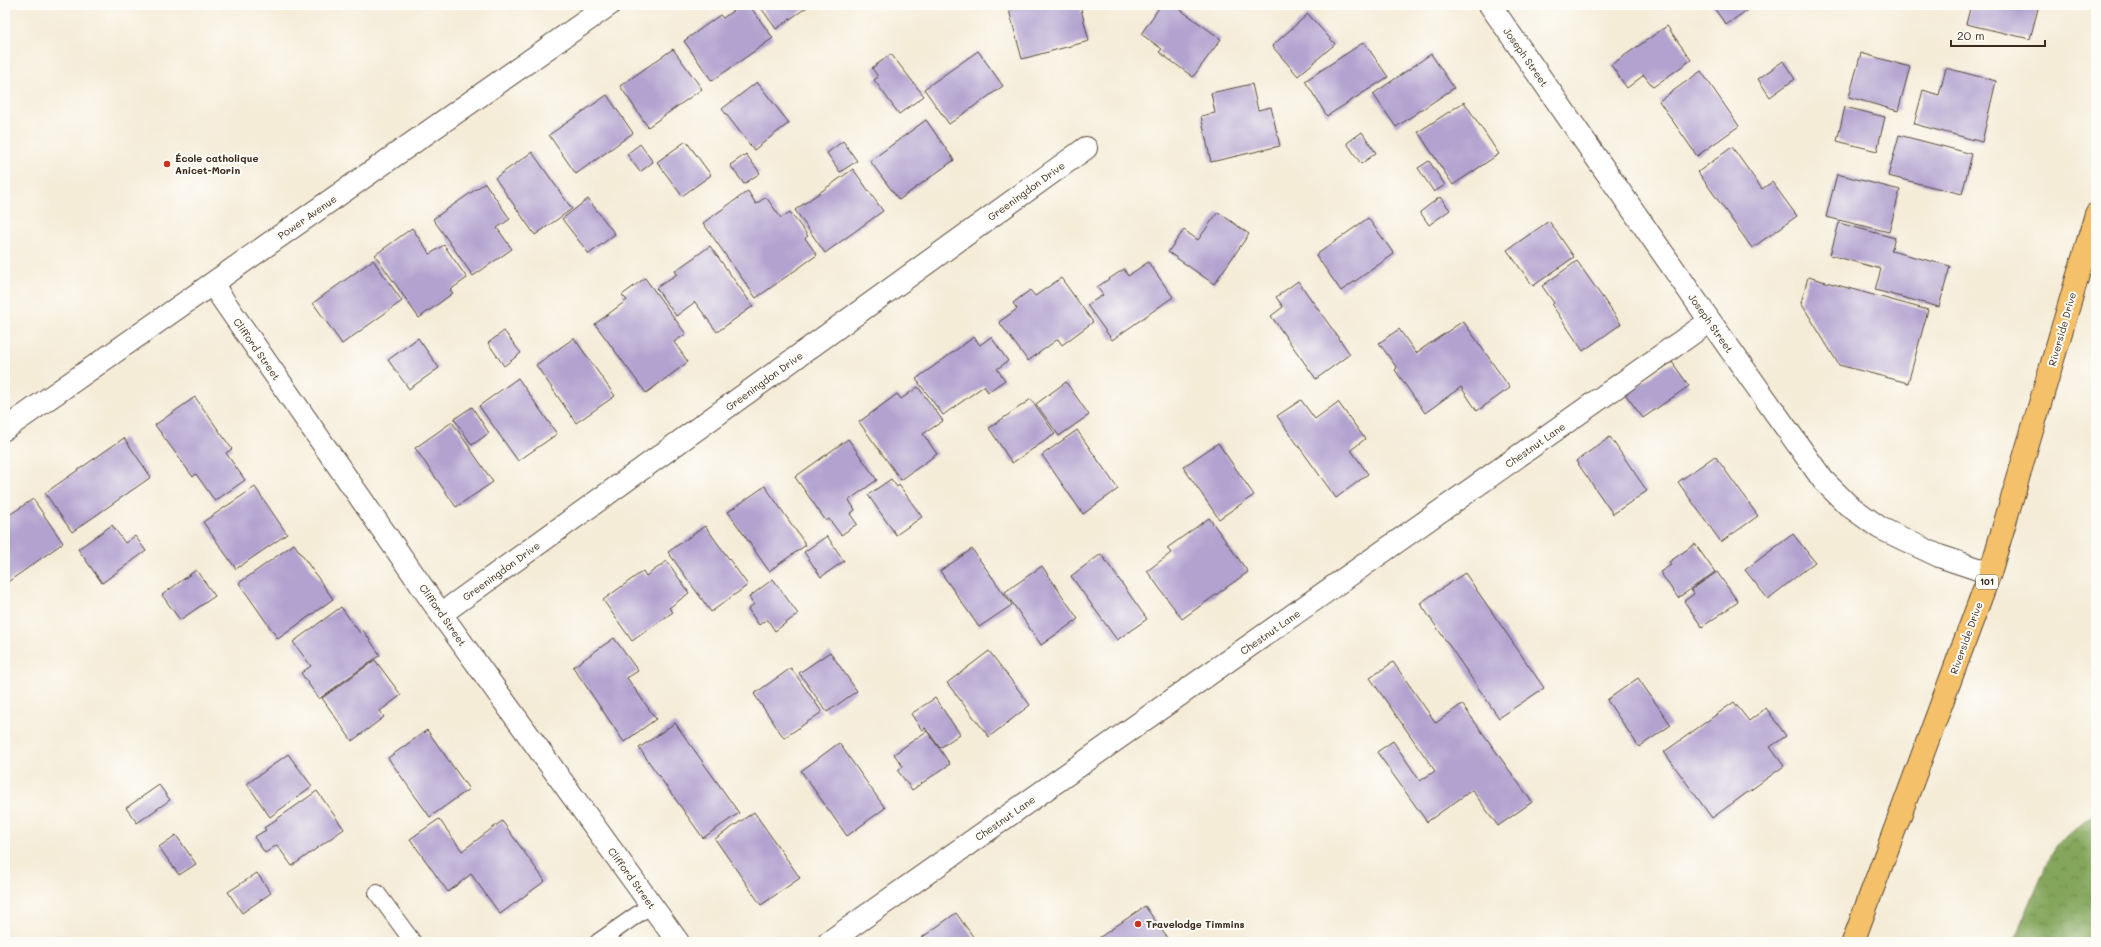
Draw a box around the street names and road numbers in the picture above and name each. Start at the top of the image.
street label: Joseph Street [1500,25,1552,89]
street label: Greeningdon Drive [985,158,1067,224]
street label: Power Avenue [275,192,339,242]
street label: Joseph Street [1685,291,1737,355]
street label: Riverside Drive [2045,291,2079,367]
street label: Clifford Street [230,315,284,383]
street label: Greeningdon Drive [723,348,805,414]
street label: Chestnut Lane [1502,419,1568,471]
street label: Greeningdon Drive [460,538,542,604]
road number: 101 [1976,575,1998,589]
street label: Clifford Street [416,581,470,649]
street label: Riverside Drive [1946,600,1986,676]
street label: Chestnut Lane [1237,606,1303,658]
street label: Chestnut Lane [972,792,1038,844]
street label: Clifford Street [605,844,659,912]

